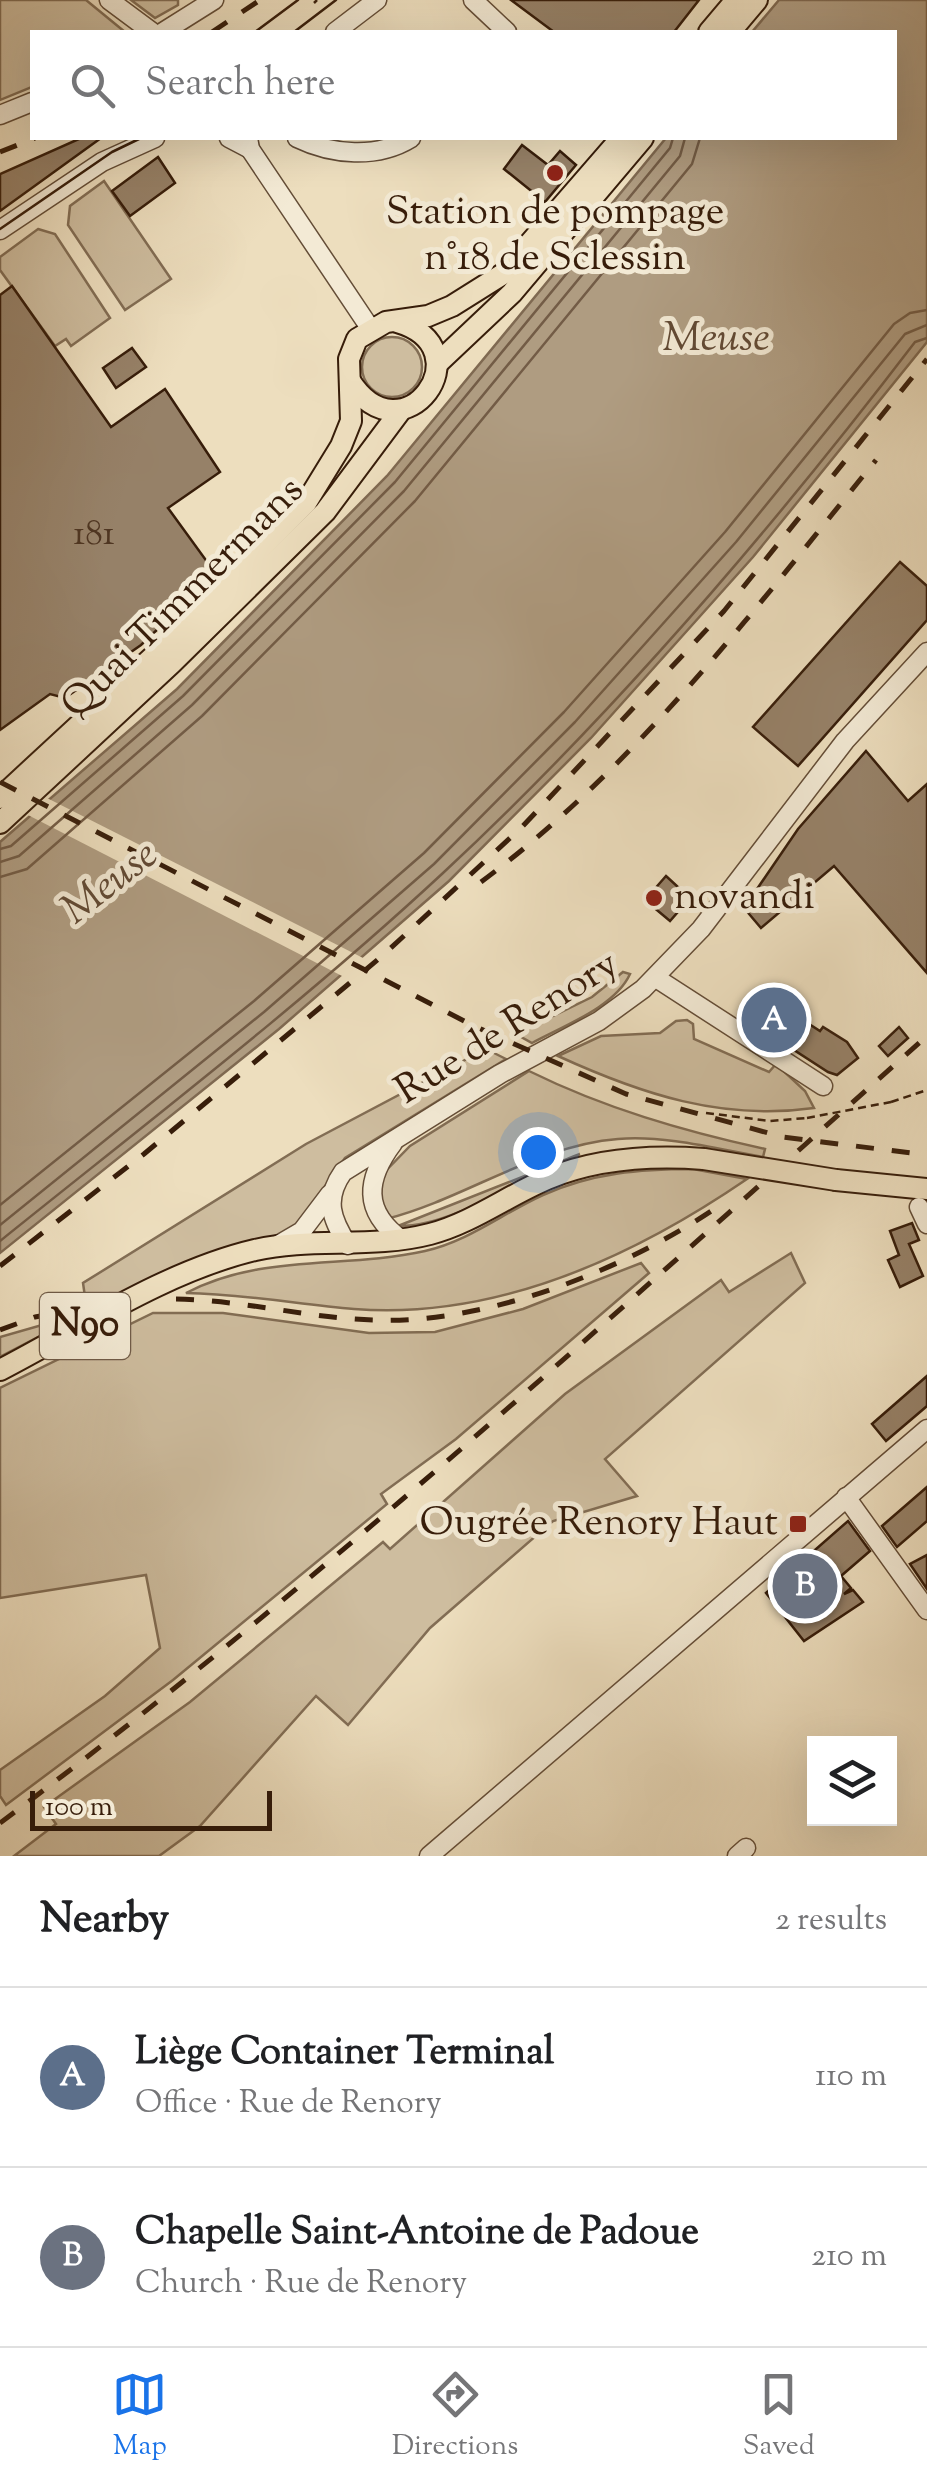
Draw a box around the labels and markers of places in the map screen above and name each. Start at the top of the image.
marker: Station de pompage n°18 de Sclessin [544,162,566,184]
place label: Station de pompage n°18 de Sclessin [386,185,724,288]
place label: novandi [674,870,815,927]
marker: novandi [643,887,665,909]
pin: A [742,982,806,1058]
place label: Ougrée Renory Haut [420,1496,778,1553]
marker: Ougrée Renory Haut [787,1513,809,1535]
pin: B [772,1548,838,1624]

